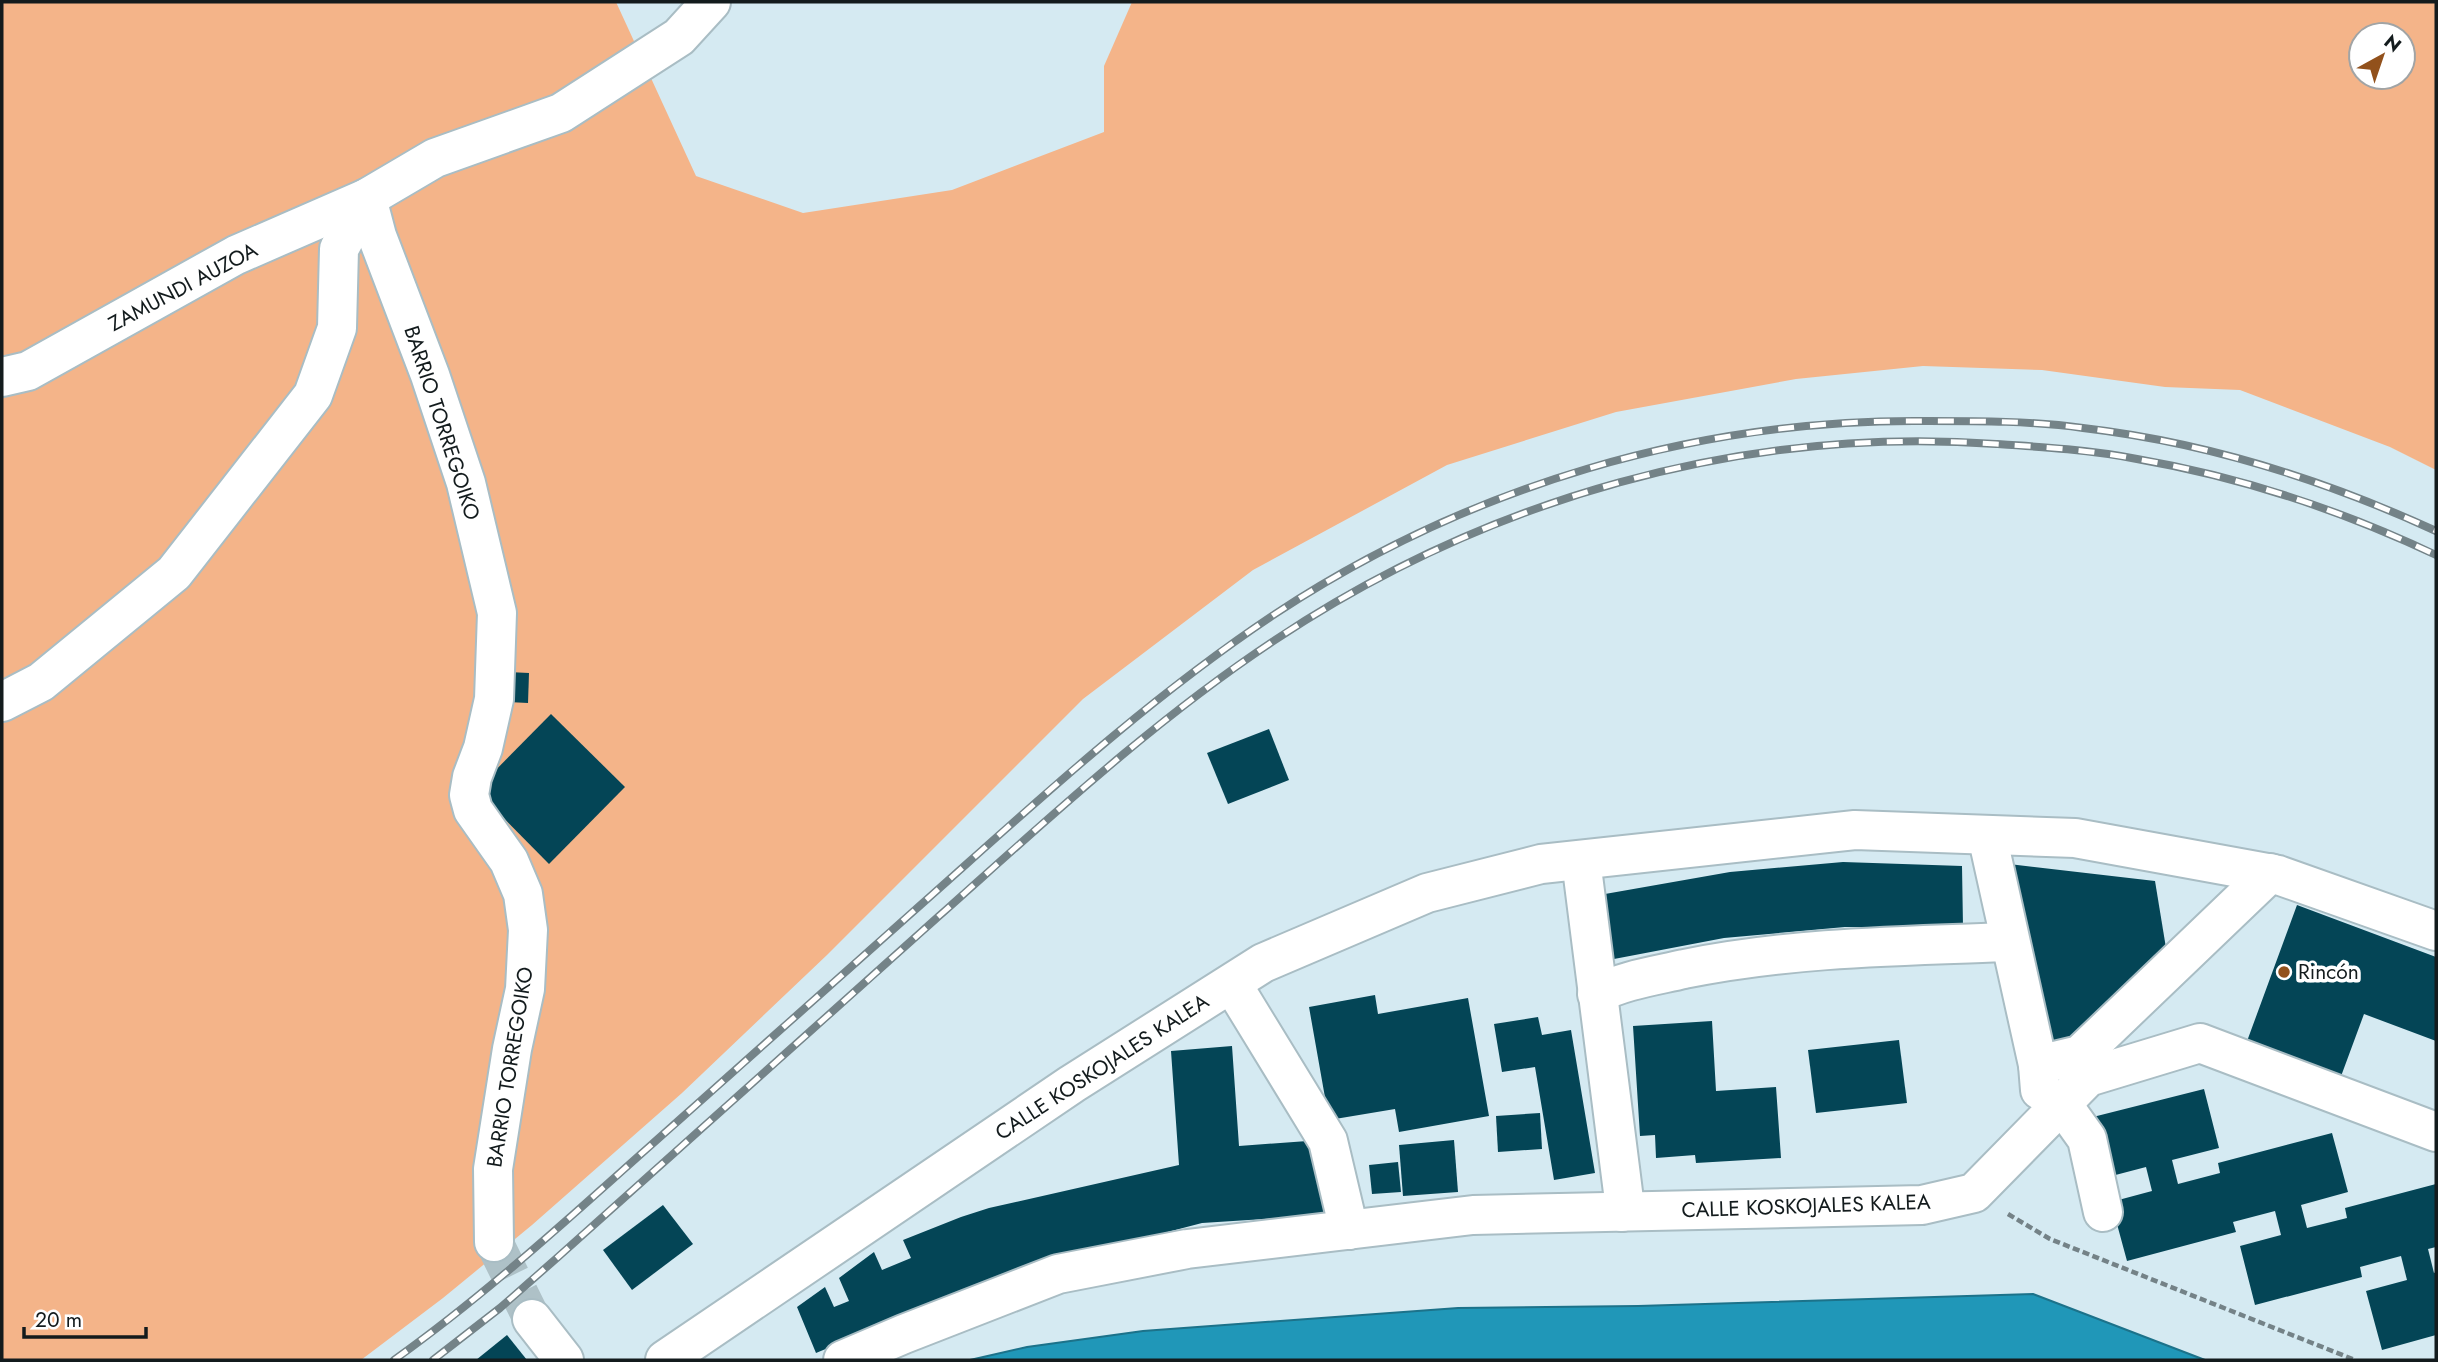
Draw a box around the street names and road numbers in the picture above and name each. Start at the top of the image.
street label: ZAMUNDI AUZOA [103,235,263,339]
street label: BARRIO TORREGOIKO [396,322,488,524]
street label: BARRIO TORREGOIKO [479,965,541,1169]
street label: CALLE KOSKOJALES KALEA [989,986,1215,1147]
street label: CALLE KOSKOJALES KALEA [1681,1187,1931,1225]

